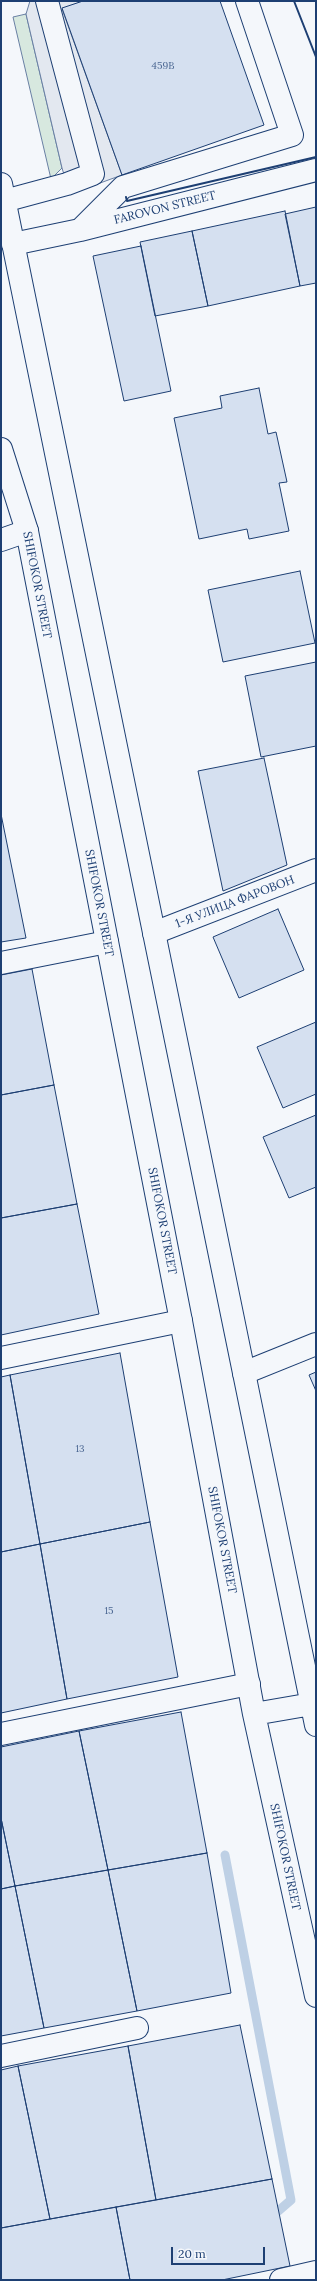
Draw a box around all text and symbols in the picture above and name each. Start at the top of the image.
house number: 459B [152,60,174,72]
street label: FAROVON STREET [113,188,217,228]
street label: SHIFOKOR STREET [20,530,54,640]
street label: SHIFOKOR STREET [82,848,116,958]
street label: 1-Я УЛИЦА ФАРОВОН [173,873,297,931]
street label: SHIFOKOR STREET [145,1166,179,1276]
house number: 13 [75,1443,85,1455]
street label: SHIFOKOR STREET [205,1485,239,1595]
house number: 15 [104,1605,114,1617]
street label: SHIFOKOR STREET [267,1802,303,1912]
scale bar [173,2239,267,2265]
text: 20 m [178,2246,206,2261]

